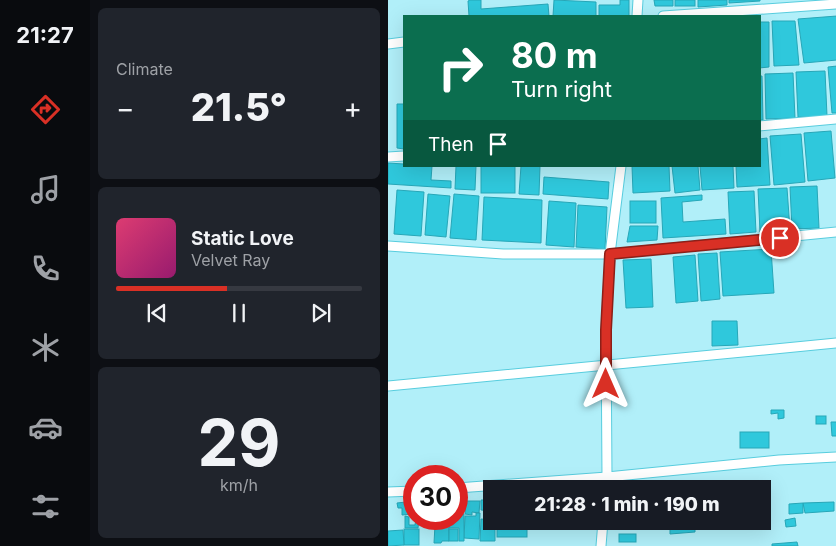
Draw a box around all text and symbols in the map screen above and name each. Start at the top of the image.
text: 21:27 [16,22,74,48]
text: 80 m [511,34,598,76]
icon: right [428,35,493,100]
text: Climate [116,59,173,79]
text: Turn right [511,76,612,102]
text: 21.5° [191,84,287,130]
text: − [116,91,135,125]
text: + [343,91,362,125]
icon: directions [28,92,63,127]
icon: arrive [484,130,512,158]
text: Then [428,133,474,156]
icon: music [28,172,63,207]
pin [759,217,801,259]
icon: arrive [766,224,794,252]
text: Static Love [191,227,294,250]
text: Velvet Ray [191,250,270,270]
icon: phone [28,251,63,286]
icon: previous [143,299,171,327]
icon: pause [225,299,253,327]
icon: next [307,299,335,327]
icon: climate [28,330,63,365]
position arrow [579,357,631,409]
text: 29 [197,403,281,482]
icon: car [28,410,63,445]
speed limit sign: 30 [403,465,468,530]
text: km/h [220,475,258,495]
icon: filters [28,489,63,524]
text: 21:28 · 1 min · 190 m [534,493,720,516]

